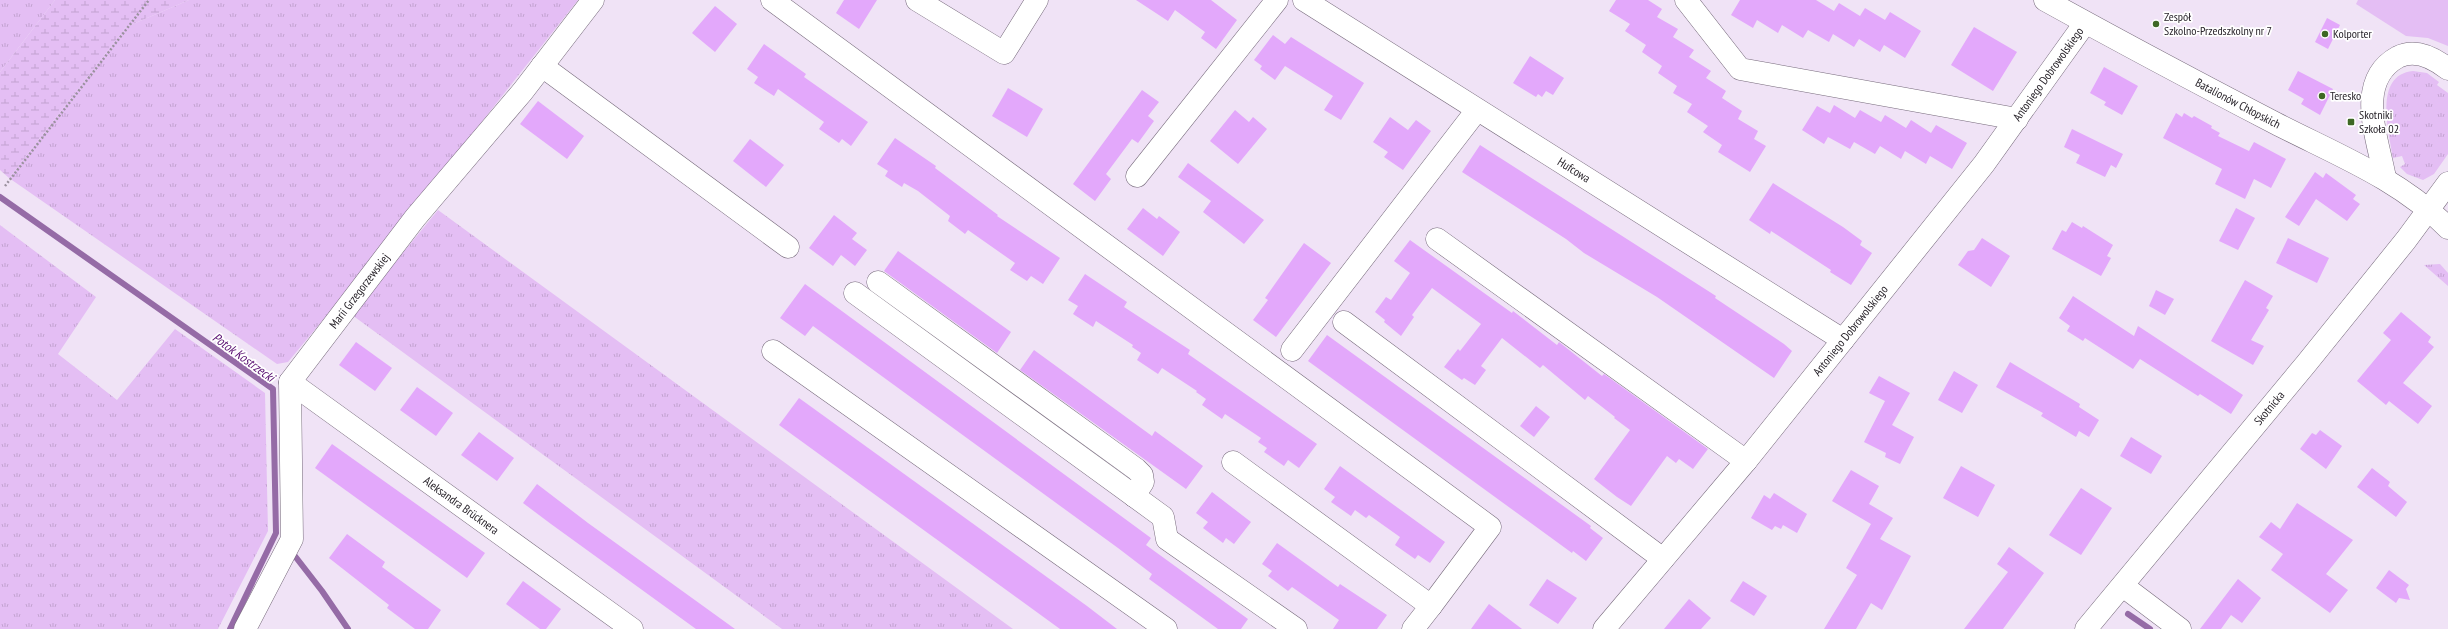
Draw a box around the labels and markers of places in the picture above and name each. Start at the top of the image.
place label: Zespół Szkolno-Przedszkolny nr 7 [2164,9,2272,38]
marker: Zespół Szkolno-Przedszkolny nr 7 [2151,19,2161,29]
place label: Kolporter [2333,26,2373,41]
marker: Kolporter [2320,29,2330,39]
place label: Teresko [2330,88,2361,103]
marker: Teresko [2317,91,2327,101]
place label: Skotniki Szkoła 02 [2359,107,2399,136]
marker: Skotniki Szkoła 02 [2346,117,2356,127]

